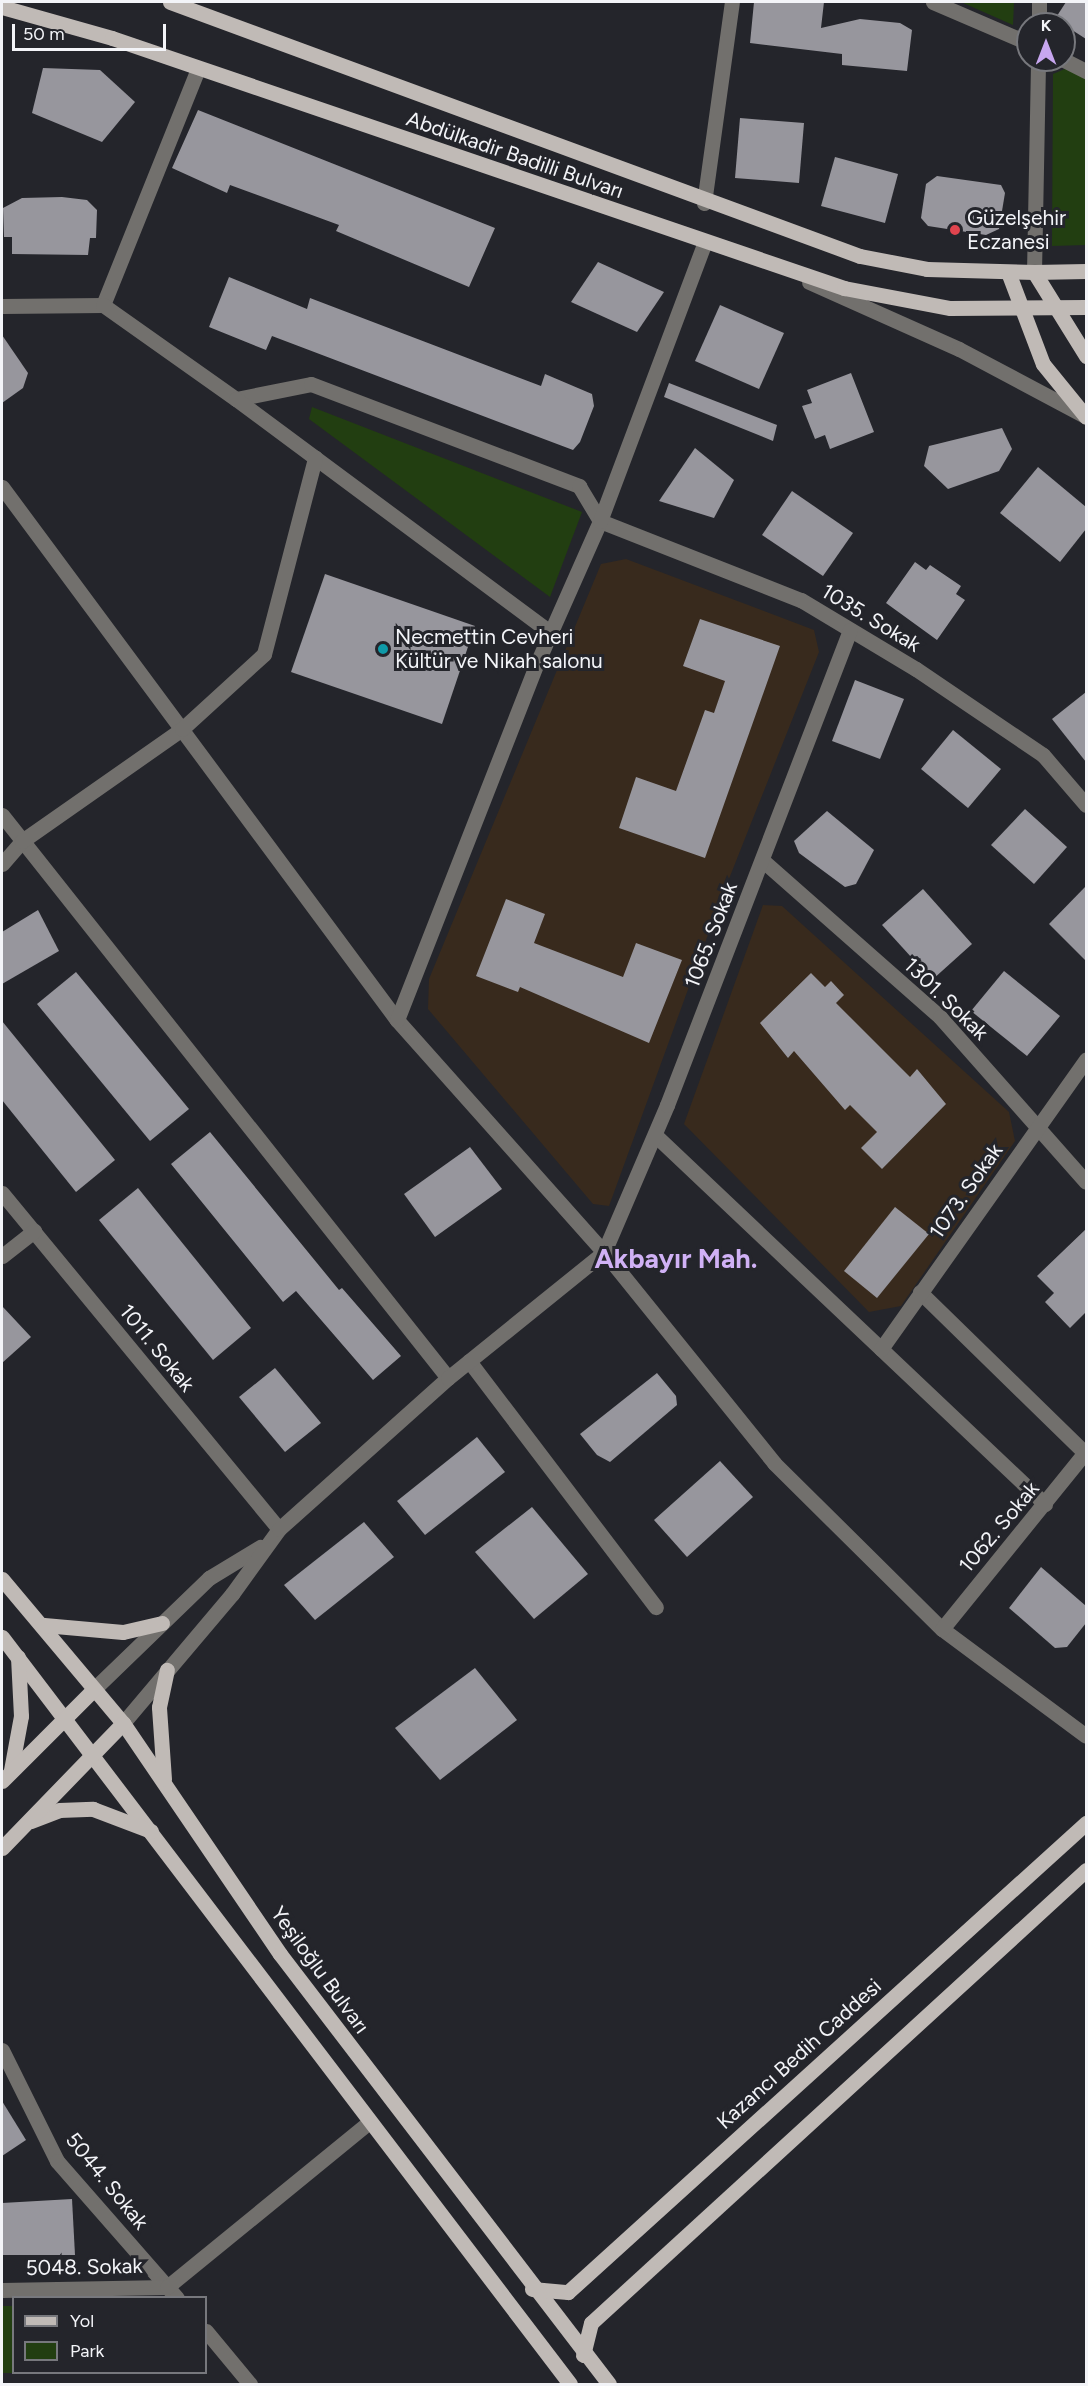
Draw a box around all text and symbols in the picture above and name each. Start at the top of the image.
scale bar [15,12,170,50]
north arrow [1016,12,1076,72]
text: K [1041,16,1051,35]
text: 50 m [23,23,65,45]
street label: Abdülkadir Badilli Bulvarı [403,106,627,204]
place label: Güzelşehir Eczanesi [967,205,1066,255]
marker: Güzelşehir Eczanesi [948,223,962,237]
street label: 1035. Sokak [817,579,925,657]
place label: Necmettin Cevheri Kültür ve Nikah salonu [395,624,603,674]
marker: Necmettin Cevheri Kültür ve Nikah salonu [376,642,390,656]
street label: 1065. Sokak [679,878,743,992]
street label: 1301. Sokak [899,953,993,1045]
street label: 1073. Sokak [924,1139,1008,1243]
district label: Akbayır Mah. [595,1243,757,1275]
street label: 1011. Sokak [114,1299,200,1397]
street label: 1062. Sokak [954,1476,1044,1578]
street label: Yeşiloğlu Bulvarı [265,1902,375,2038]
street label: Kazancı Bedih Caddesi [712,1974,886,2134]
street label: 5044. Sokak [60,2128,154,2234]
street label: 5048. Sokak [25,2253,143,2281]
legend [12,2296,207,2374]
text: Yol [70,2310,94,2332]
text: Park [70,2340,104,2362]

